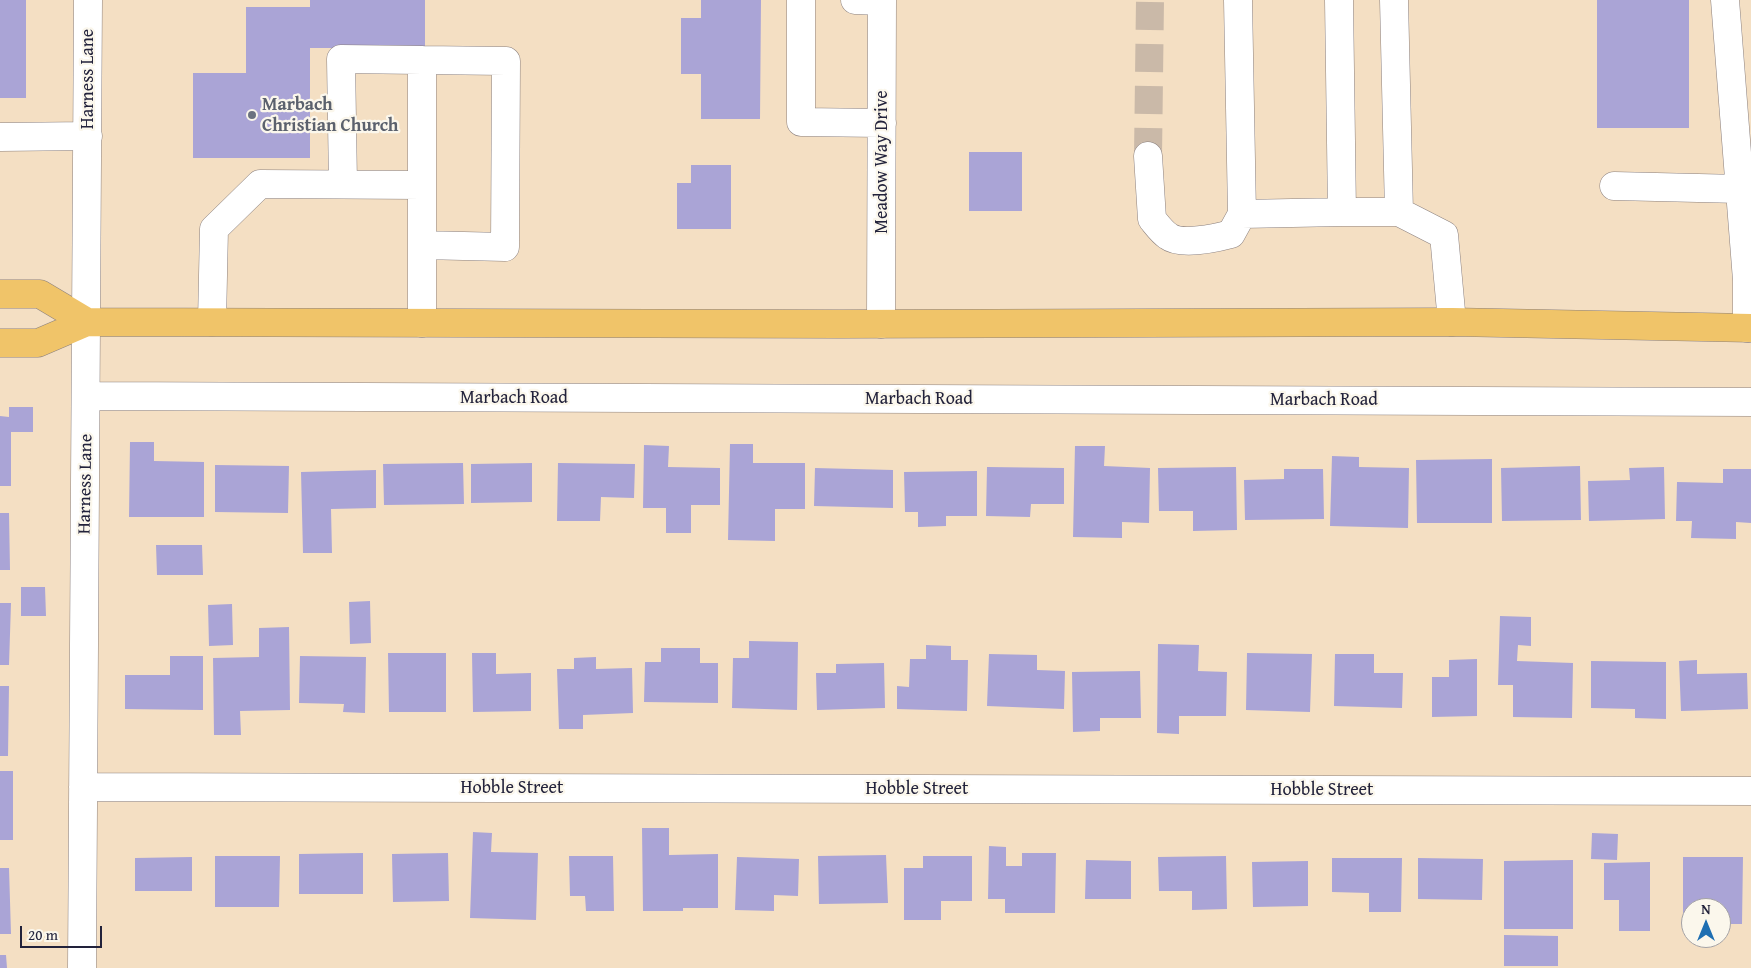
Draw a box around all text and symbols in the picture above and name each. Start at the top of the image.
street label: Harness Lane [77,29,99,129]
street label: Meadow Way Drive [871,90,893,234]
place label: Marbach Christian Church [262,94,398,136]
marker: Marbach Christian Church [246,109,258,121]
street label: Marbach Road [460,387,568,409]
street label: Marbach Road [865,388,973,410]
street label: Marbach Road [1270,389,1378,411]
street label: Harness Lane [74,434,98,534]
street label: Hobble Street [461,777,563,799]
street label: Hobble Street [866,778,968,800]
street label: Hobble Street [1271,779,1373,801]
north arrow [1681,898,1731,948]
text: N [1701,899,1711,919]
scale bar [22,916,105,948]
text: 20 m [28,924,58,945]

